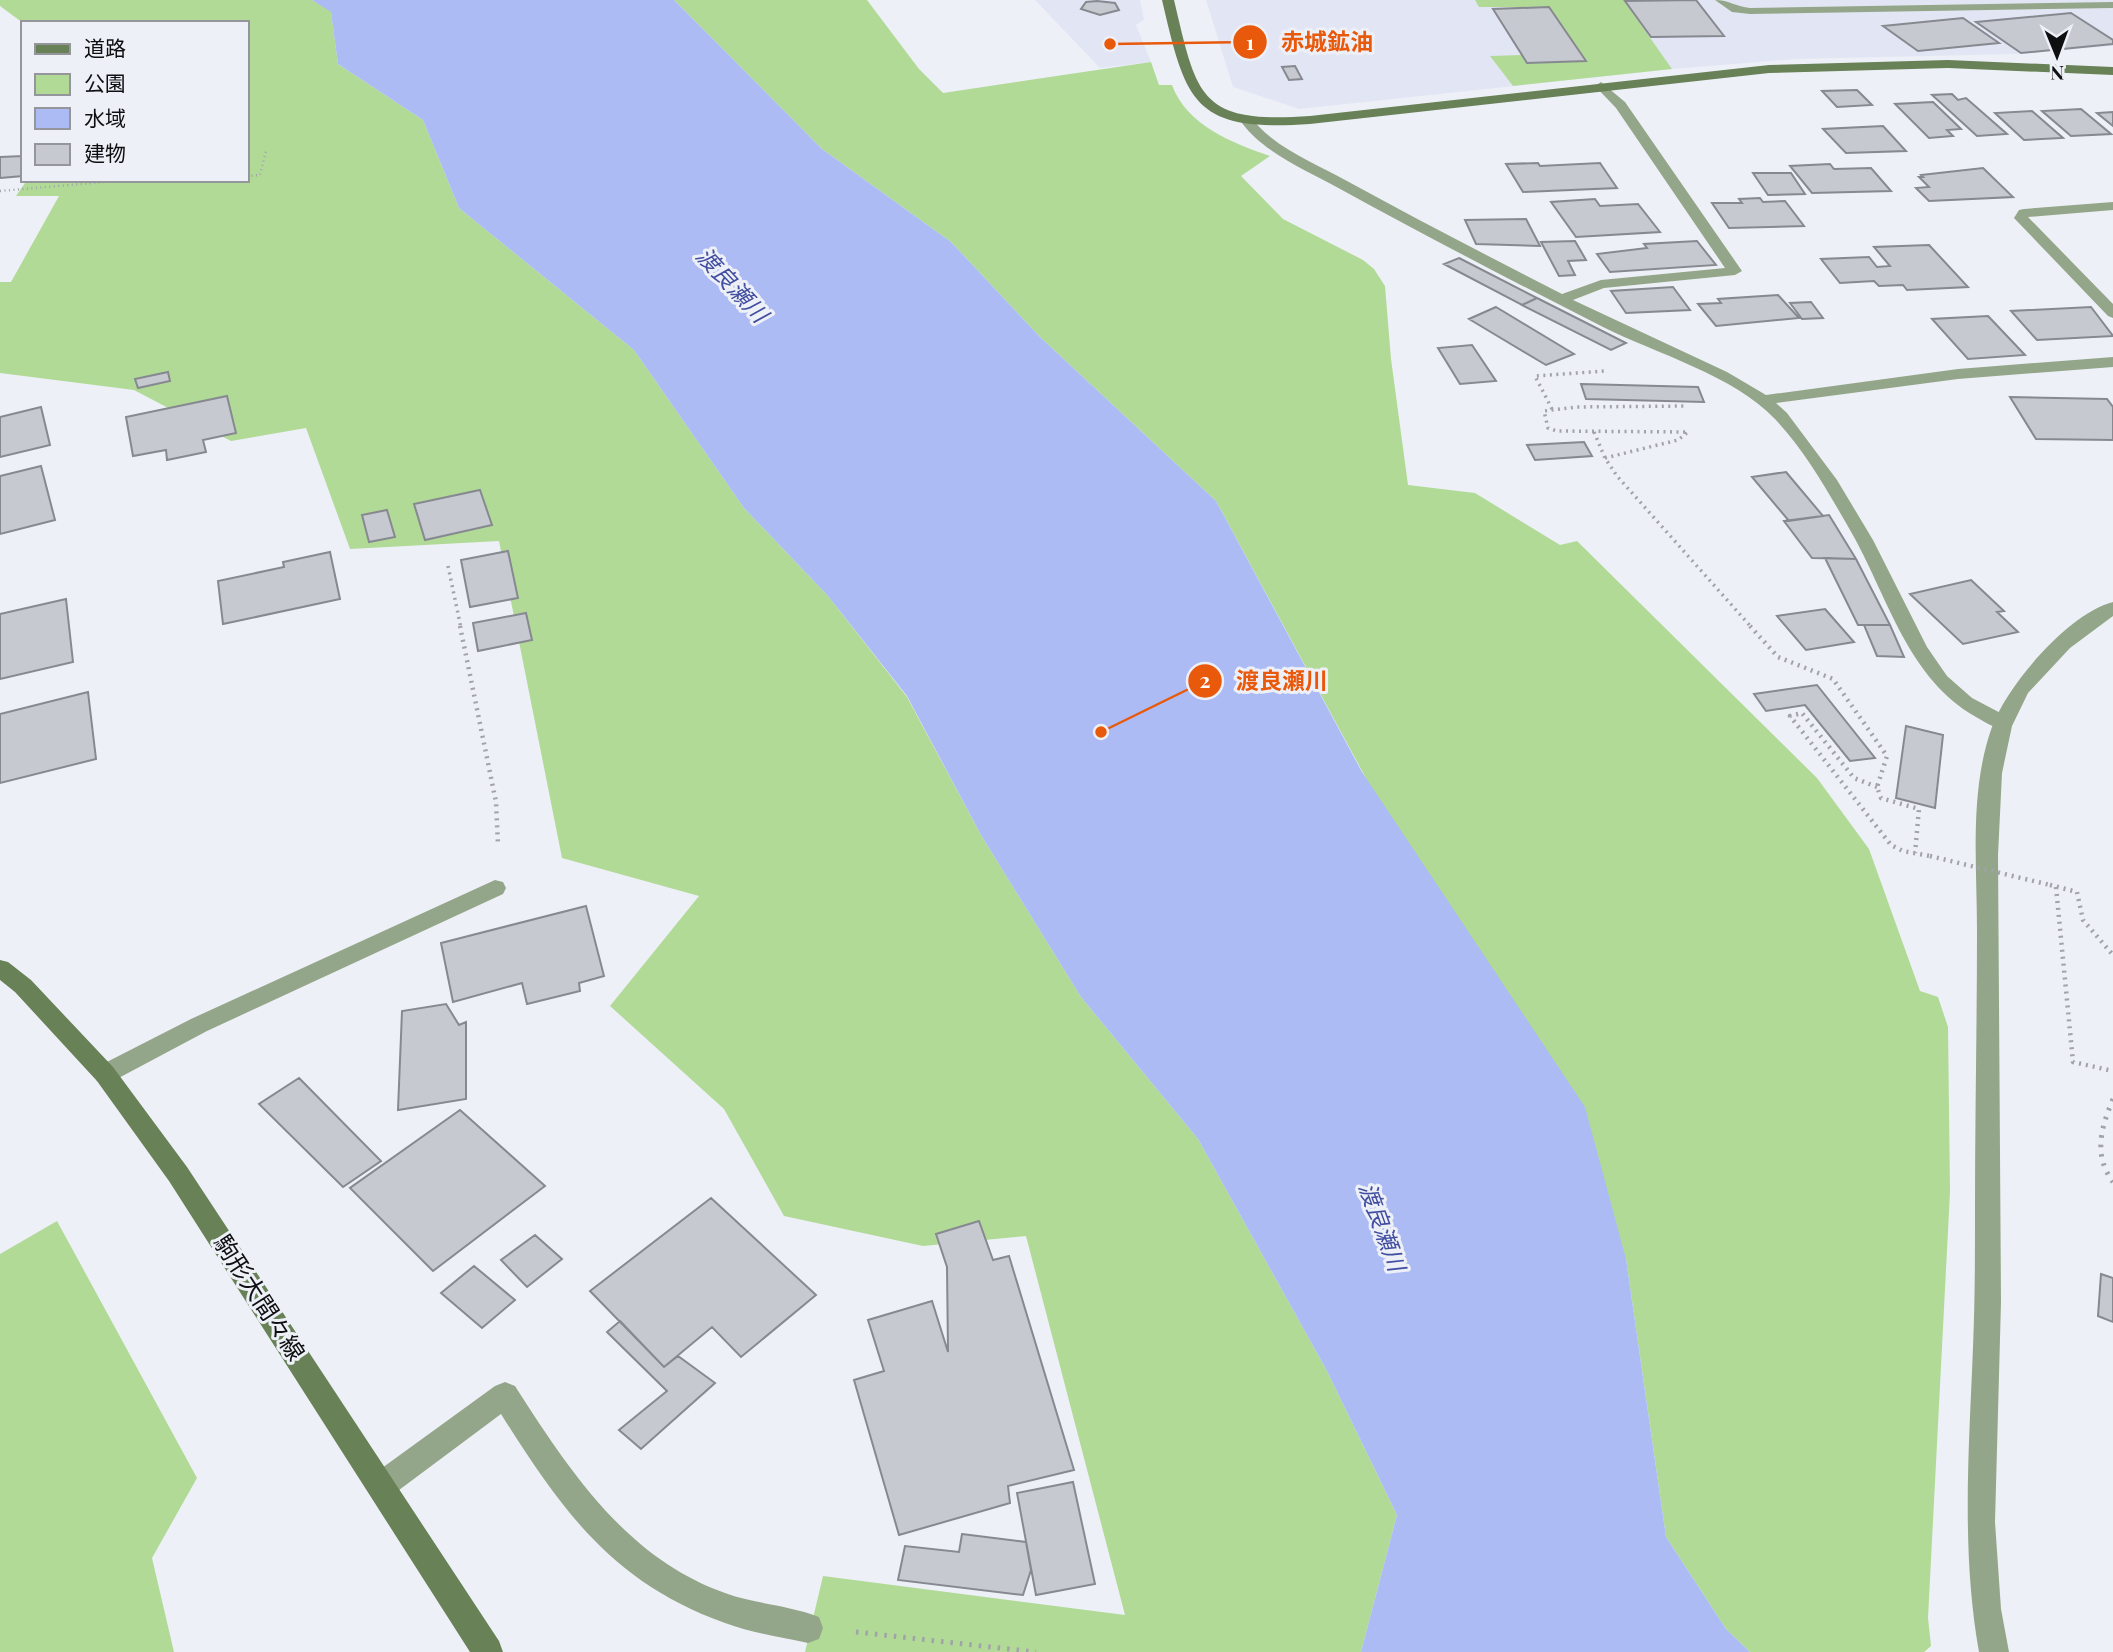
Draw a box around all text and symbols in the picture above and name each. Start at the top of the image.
callout: 赤城鉱油 [1232,20,1387,64]
legend [21,21,248,182]
north arrow [2022,21,2092,91]
text: 赤城鉱油 [1281,25,1373,56]
text: 1 [1246,27,1254,55]
text: 道路 [84,33,126,61]
text: N [2050,61,2064,87]
text: 公園 [84,68,126,96]
text: 水域 [84,103,126,131]
text: 建物 [84,138,126,166]
water label: 渡良瀬川 [690,240,778,330]
callout: 渡良瀬川 [1187,659,1342,703]
text: 渡良瀬川 [1236,664,1328,695]
text: 2 [1200,665,1211,693]
water label: 渡良瀬川 [1353,1178,1415,1278]
street label: 駒形大間々線 [208,1228,313,1366]

